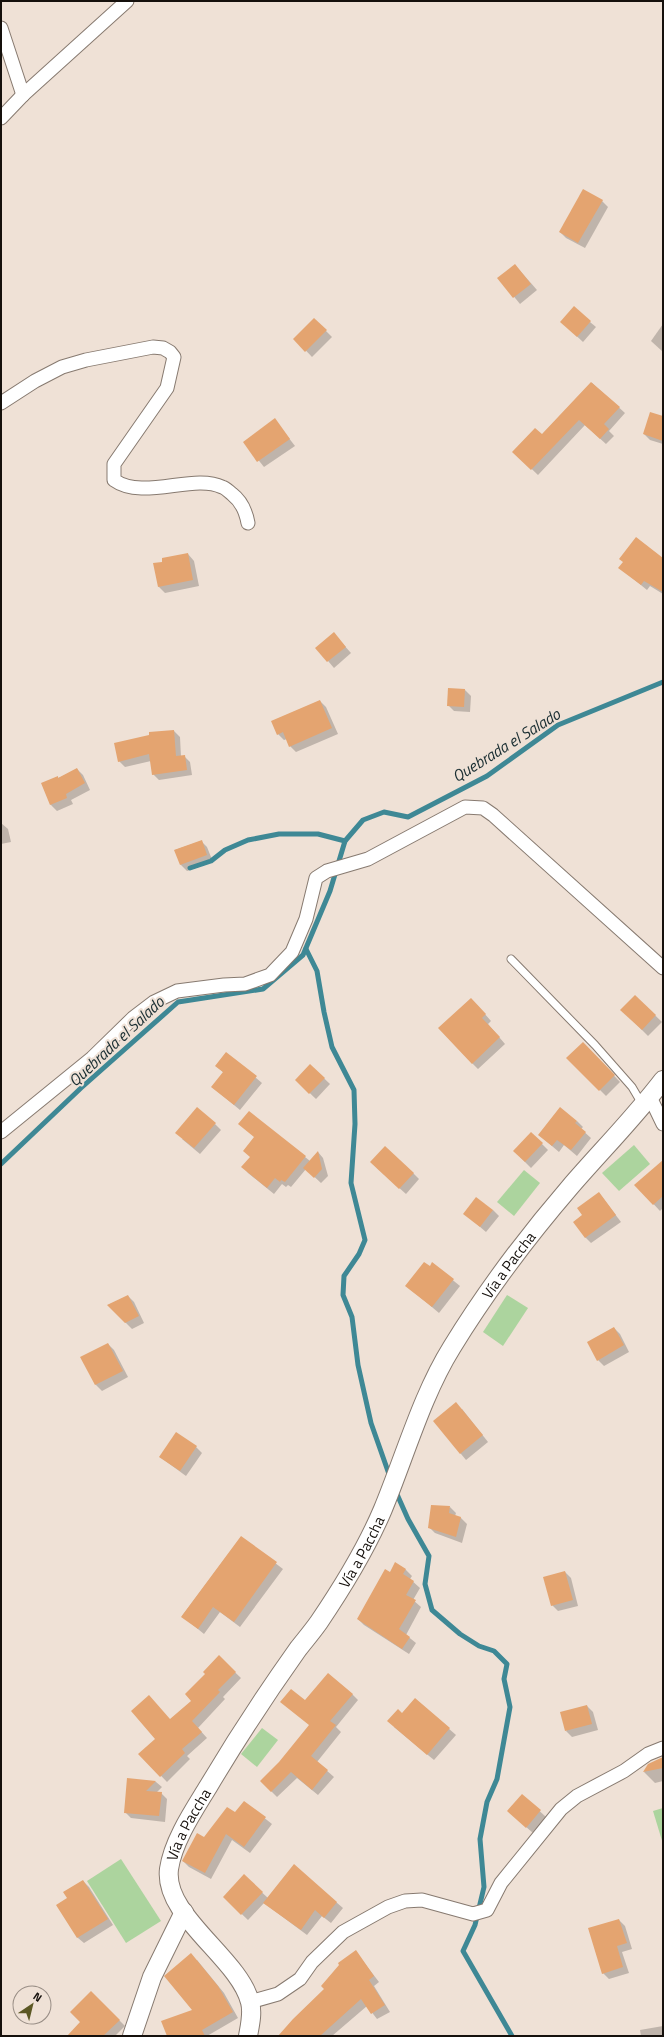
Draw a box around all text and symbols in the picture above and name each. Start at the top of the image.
water label: Quebrada el Salado [447,702,566,788]
water label: Quebrada el Salado [63,989,170,1092]
street label: Vía a Paccha [476,1226,541,1303]
street label: Vía a Paccha [332,1512,390,1592]
street label: Vía a Paccha [160,1783,216,1863]
north arrow [12,1985,52,2025]
text: N [30,1988,45,2006]

